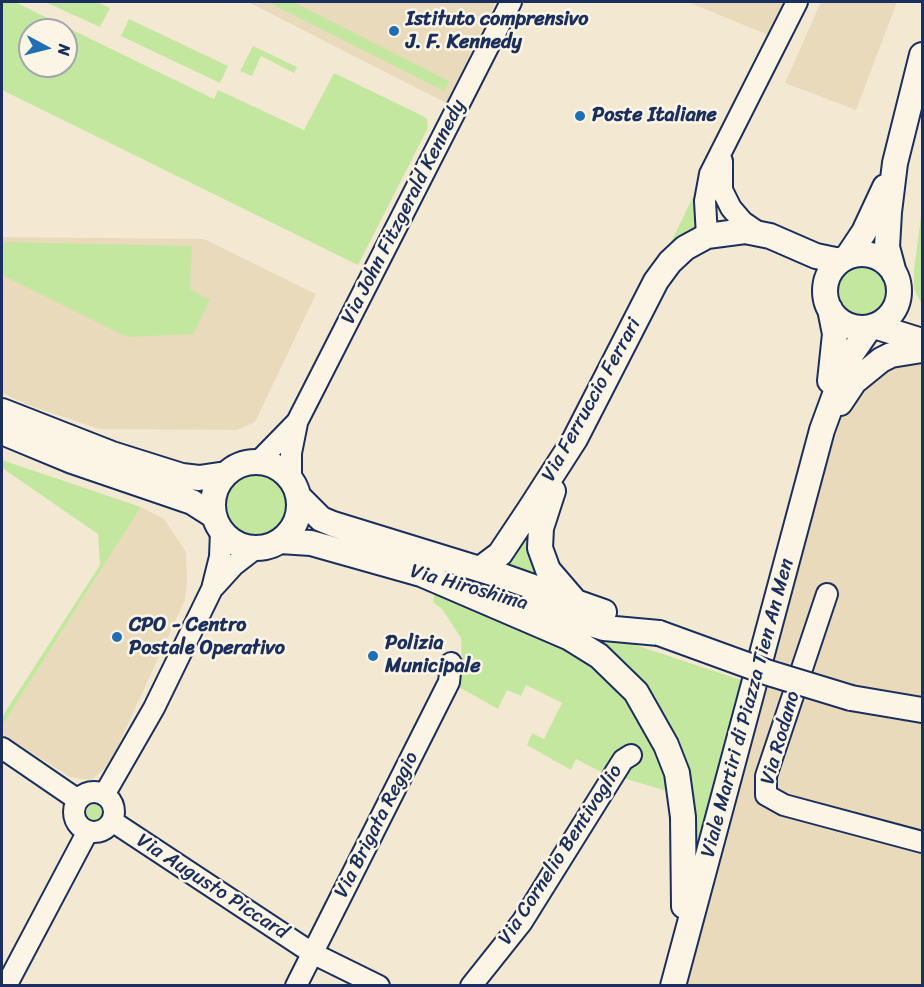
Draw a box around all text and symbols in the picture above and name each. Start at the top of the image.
place label: Istituto comprensivo J. F. Kennedy [406,8,588,55]
north arrow [18,18,78,78]
marker: Istituto comprensivo J. F. Kennedy [387,24,401,38]
text: N [49,43,79,57]
street label: Via John Fitzgerald Kennedy [337,96,471,328]
place label: Poste Italiane [592,104,717,128]
marker: Poste Italiane [573,109,587,123]
street label: Via Ferruccio Ferrari [537,314,647,486]
street label: Viale Martiri di Piazza Tien An Men [697,556,799,860]
street label: Via Hiroshima [407,560,531,616]
place label: CPO - Centro Postale Operativo [129,614,285,661]
marker: CPO - Centro Postale Operativo [110,630,124,644]
place label: Polizia Municipale [385,632,480,679]
marker: Polizia Municipale [366,649,380,663]
street label: Via Rodano [756,688,806,788]
street label: Via Brigata Reggio [330,748,424,902]
street label: Via Cornelio Bentivoglio [494,761,628,949]
street label: Via Augusto Piccard [132,829,292,945]

